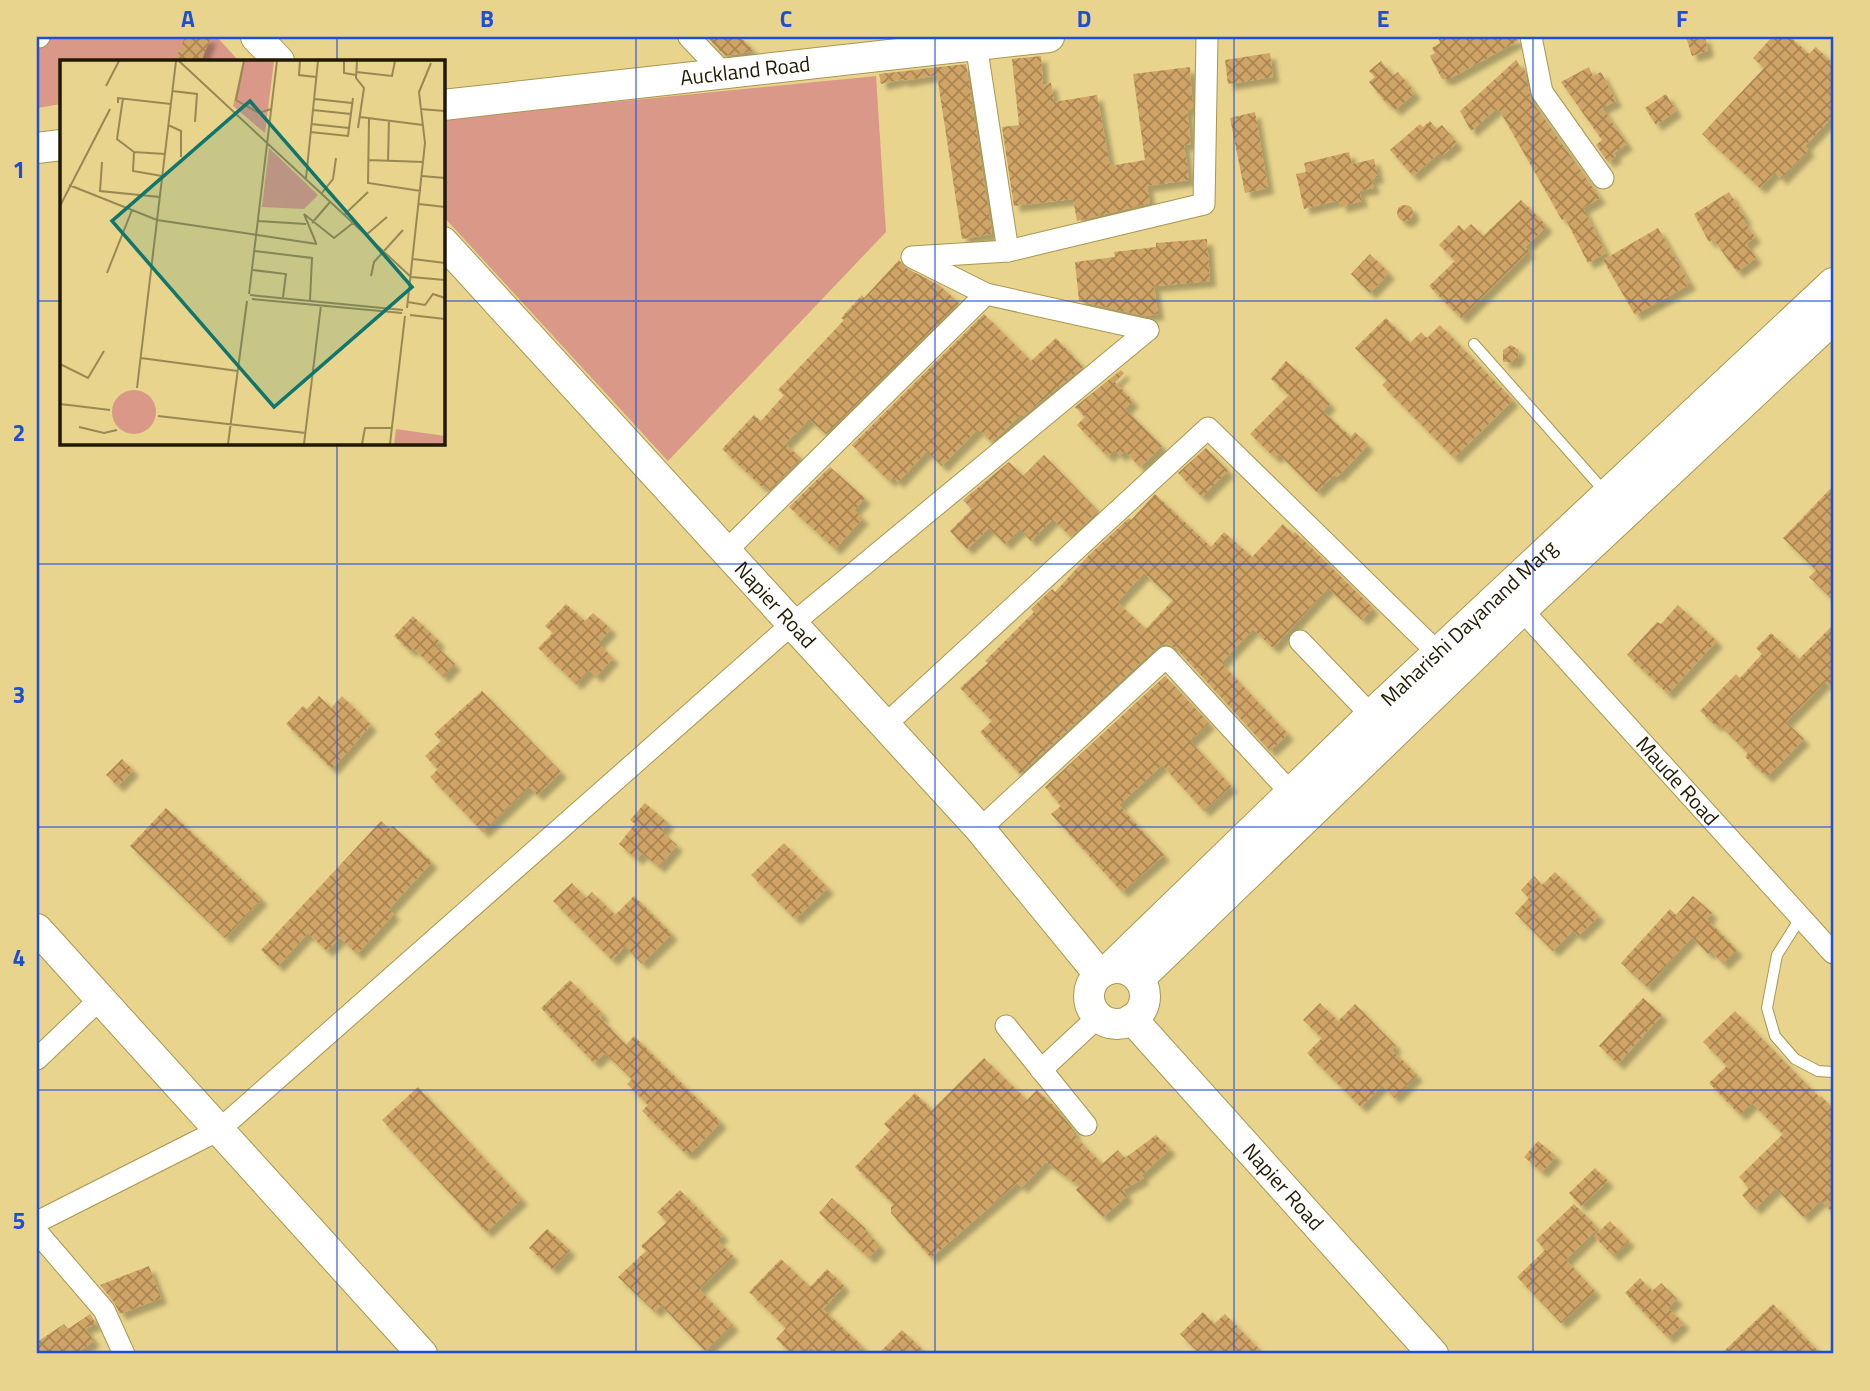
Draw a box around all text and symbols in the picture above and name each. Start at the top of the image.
text: A [181,1,195,36]
text: B [480,1,494,36]
text: C [780,1,792,36]
text: D [1077,1,1091,36]
text: E [1377,1,1389,36]
text: F [1676,1,1688,36]
street label: Auckland Road [678,47,812,93]
inset map [60,60,444,444]
text: 1 [13,152,25,187]
text: 2 [13,415,25,450]
street label: Maharishi Dayanand Marg [1373,532,1564,713]
street label: Napier Road [727,554,824,655]
text: 3 [13,677,25,712]
street label: Maude Road [1629,729,1727,832]
text: 4 [13,940,25,975]
street label: Napier Road [1236,1135,1332,1237]
text: 5 [13,1203,25,1238]

